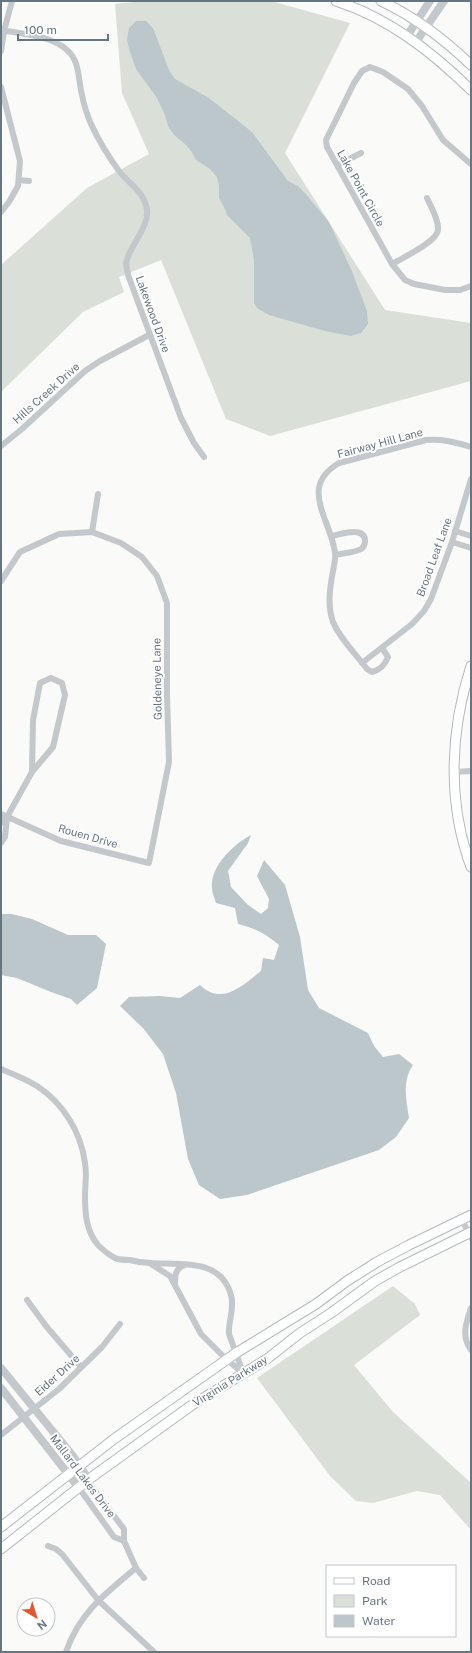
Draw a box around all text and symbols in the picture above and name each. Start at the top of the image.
scale bar [18,16,108,42]
text: 100 m [24,23,57,37]
street label: Lake Point Circle [335,148,387,228]
street label: Lakewood Drive [134,274,172,354]
street label: Hills Creek Drive [10,360,82,426]
street label: Fairway Hill Lane [336,426,424,460]
street label: Broad Leaf Lane [414,516,454,598]
street label: Goldeneye Lane [150,638,164,720]
street label: Rouen Drive [57,822,119,850]
street label: Eider Drive [32,1352,82,1398]
street label: Virginia Parkway [191,1353,270,1409]
street label: Mallard Lakes Drive [48,1432,118,1520]
legend [326,1565,456,1637]
text: Road [362,1574,390,1588]
text: Park [362,1594,388,1608]
north arrow [16,1597,56,1637]
text: Water [362,1614,396,1628]
text: N [35,1618,49,1632]

